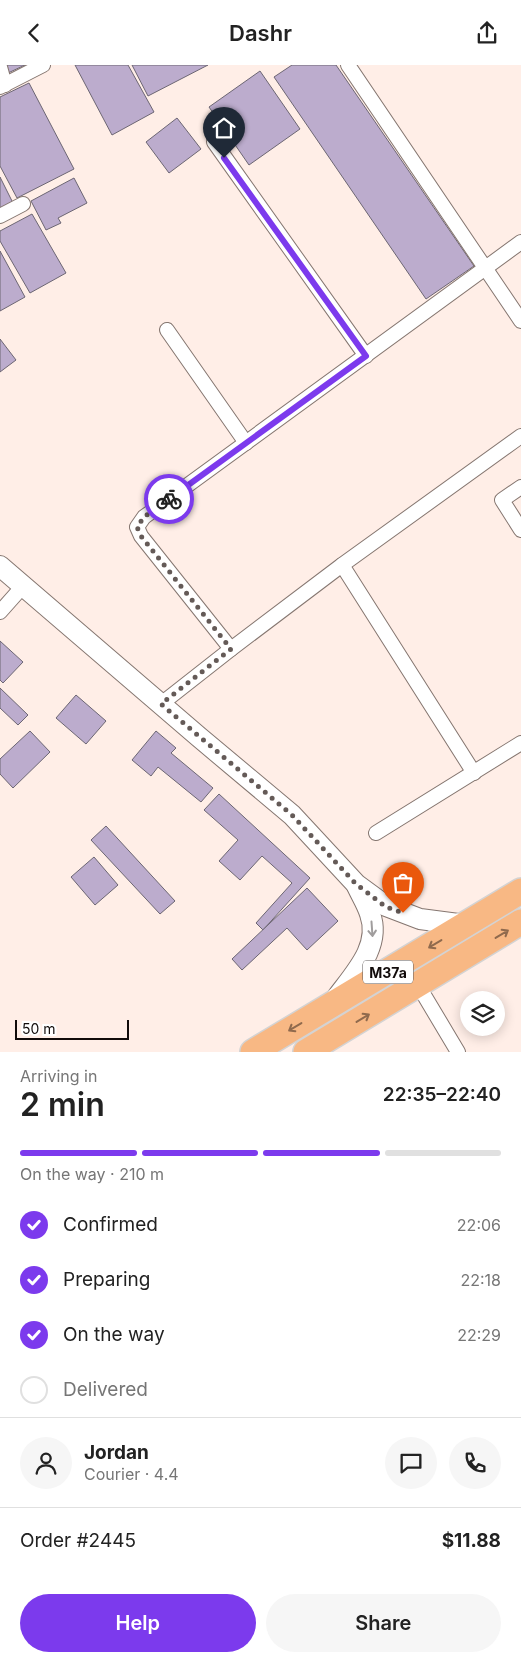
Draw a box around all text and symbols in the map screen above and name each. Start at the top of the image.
icon: back [20,19,48,47]
icon: share [473,19,501,47]
text: Dashr [229,20,292,46]
pin [203,107,245,158]
icon: home [210,114,238,142]
courier [144,474,194,524]
icon: bike [155,485,183,513]
pin [382,862,424,913]
icon: bag [389,869,417,897]
one-way arrow [367,921,377,937]
one-way arrow [494,929,508,939]
one-way arrow [428,939,442,949]
road number: M37a [363,961,413,984]
map controls [460,991,505,1036]
button: layers [460,991,505,1036]
one-way arrow [355,1013,369,1023]
scale bar [15,1017,129,1040]
text: 50 m [22,1020,56,1037]
one-way arrow [289,1023,303,1033]
text: Arriving in [20,1066,97,1086]
text: 22:35–22:40 [383,1083,501,1106]
text: 2 min [20,1085,105,1124]
text: On the way · 210 m [20,1164,164,1184]
icon: check [20,1211,48,1239]
text: Confirmed [63,1213,158,1236]
text: 22:06 [457,1215,501,1235]
icon: check [20,1266,48,1294]
text: Preparing [63,1268,150,1291]
text: 22:18 [460,1270,501,1290]
icon: check [20,1321,48,1349]
text: On the way [63,1323,165,1346]
text: 22:29 [457,1325,501,1345]
text: Delivered [63,1378,148,1401]
button: person [20,1437,72,1489]
button: chat [385,1437,437,1489]
button: phone [449,1437,501,1489]
text: Jordan [84,1441,149,1464]
text: Courier · 4.4 [84,1464,179,1484]
text: Order #2445 [20,1529,136,1552]
text: $11.88 [442,1529,501,1552]
button: Help [20,1594,256,1652]
button: Share [266,1594,501,1652]

